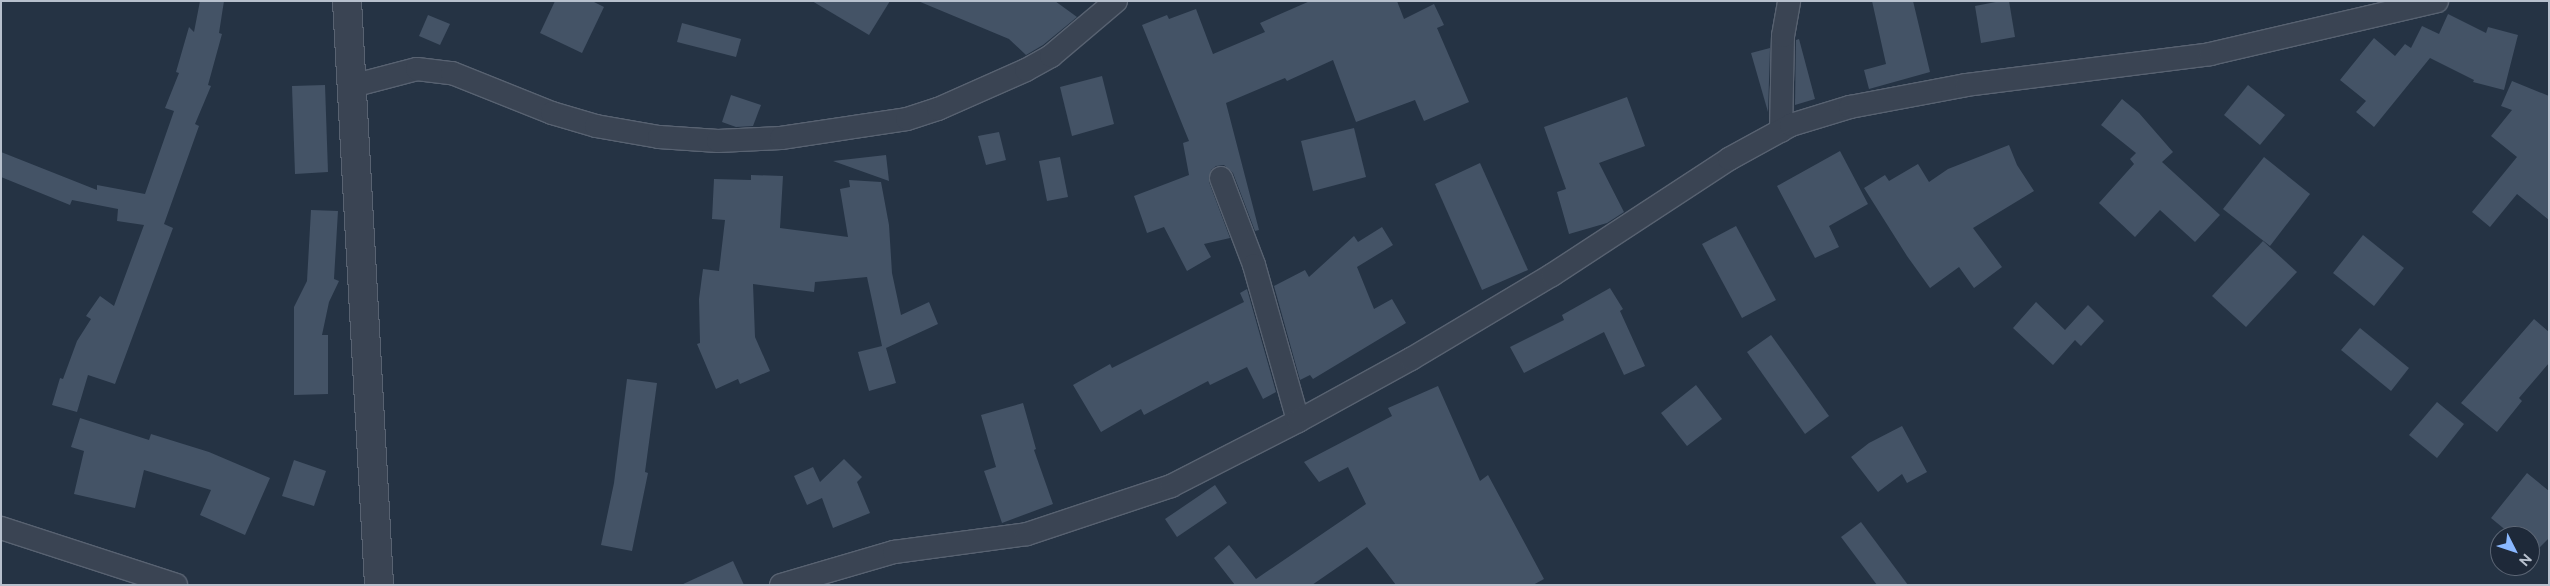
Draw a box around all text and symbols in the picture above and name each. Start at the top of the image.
north arrow [2490,526,2540,576]
text: N [2516,551,2535,569]

